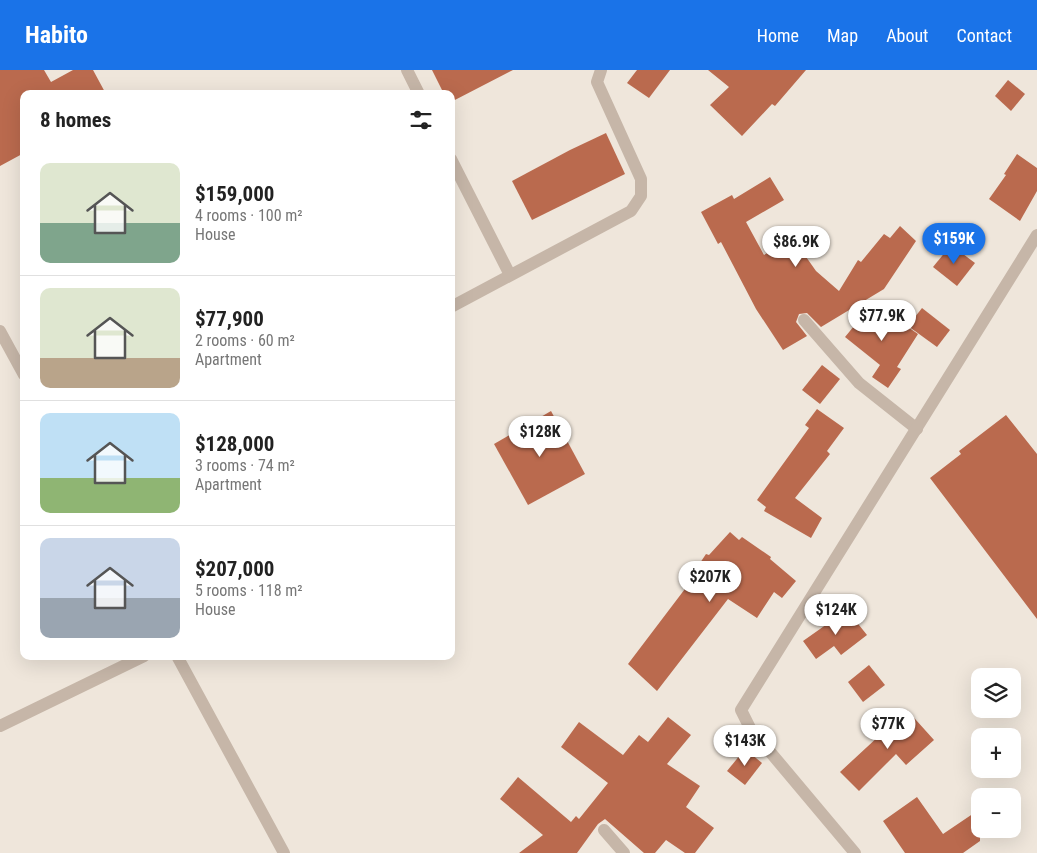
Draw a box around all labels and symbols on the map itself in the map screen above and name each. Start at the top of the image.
pin: $159K [919,222,989,265]
pin: $86.9K [755,226,837,268]
pin: $77.9K [841,300,923,342]
pin: $128K [505,416,575,458]
pin: $207K [675,560,745,603]
pin: $124K [801,594,871,636]
pin: $77K [858,708,918,750]
pin: $143K [710,724,780,767]

